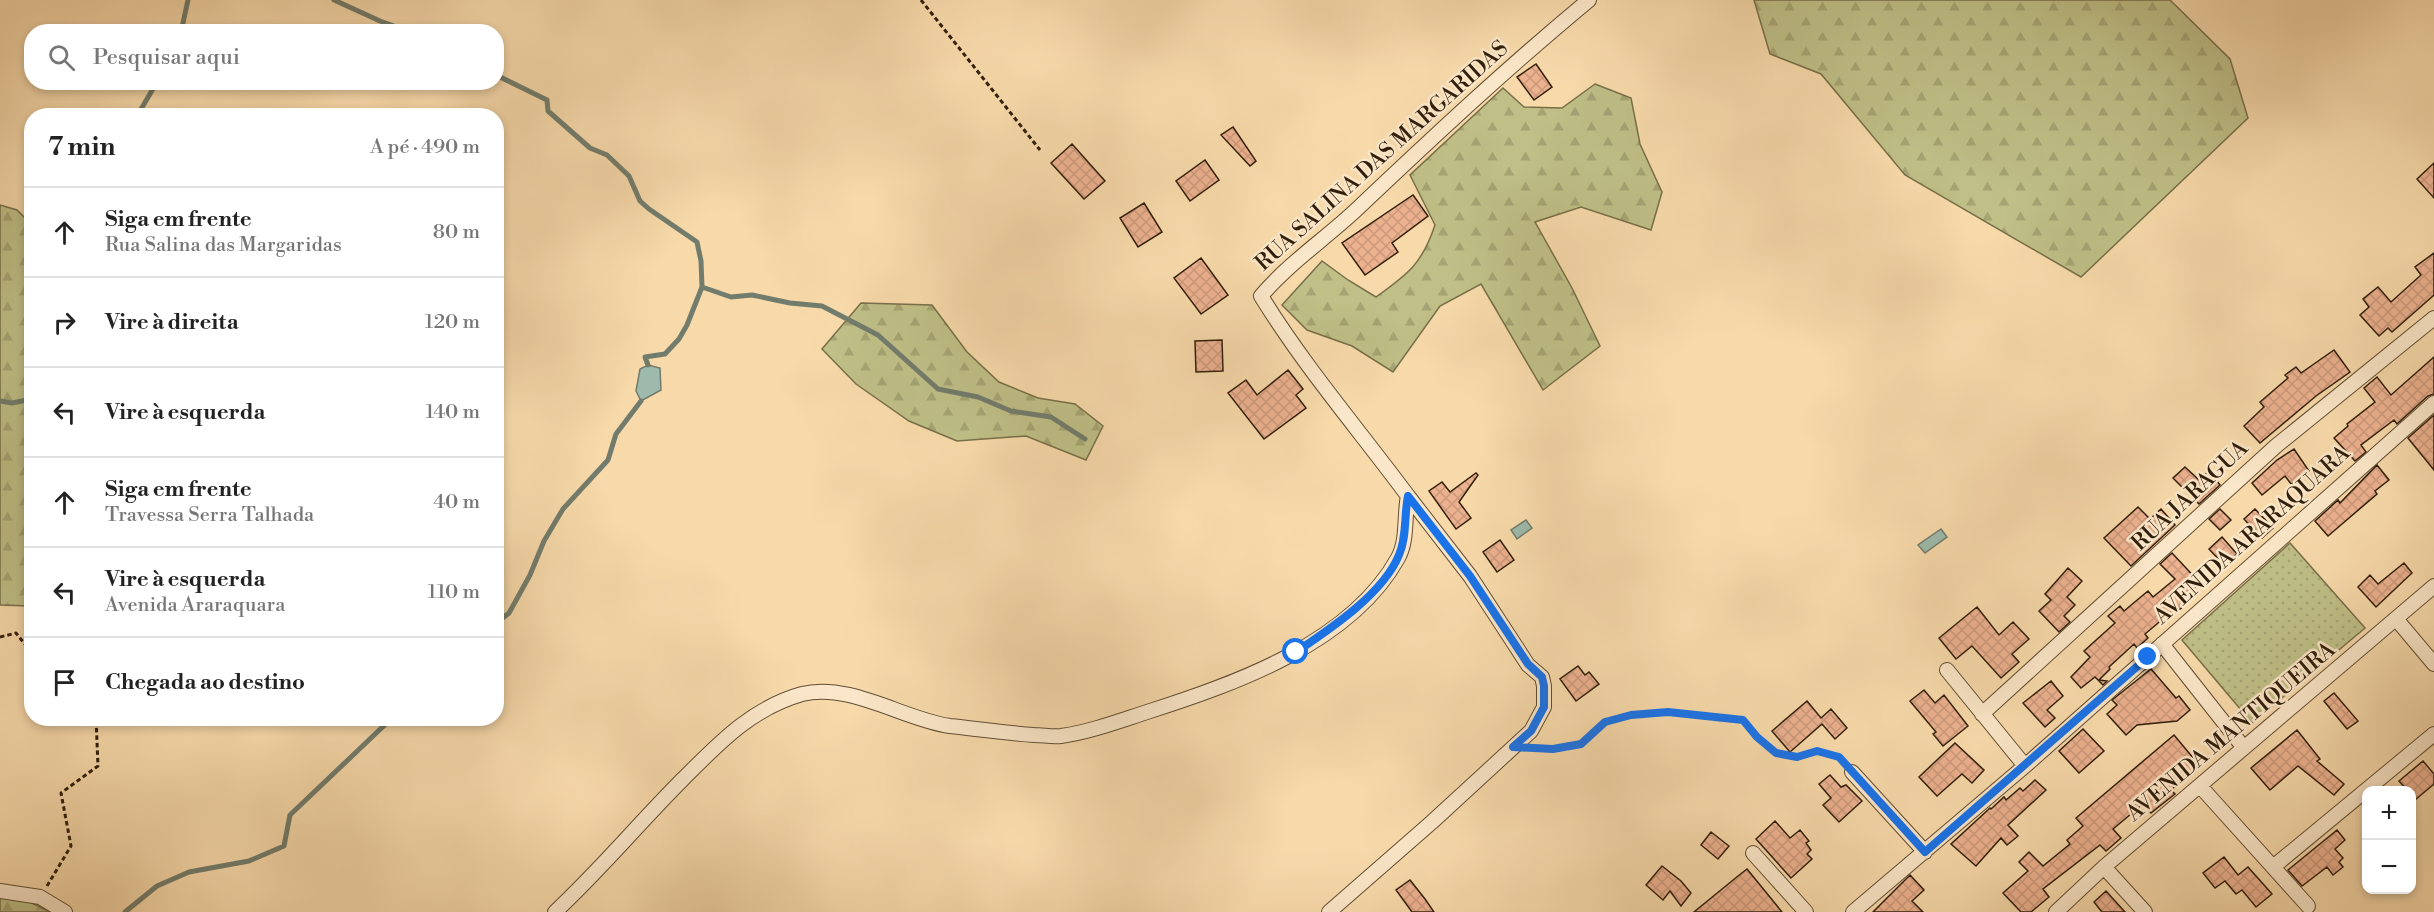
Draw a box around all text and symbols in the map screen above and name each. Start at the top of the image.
search box [24,24,504,90]
street label: RUA SALINA DAS MARGARIDAS [1250,35,1514,277]
icon: search [45,41,78,74]
text: Pesquisar aqui [93,44,240,71]
text: 7 min [48,131,115,163]
text: A pé · 490 m [370,135,480,160]
text: Siga em frente [105,206,252,233]
icon: ahead [48,216,81,249]
text: 80 m [433,220,480,245]
text: Rua Salina das Margaridas [105,233,342,258]
icon: right [48,306,81,339]
text: Vire à direita [105,309,239,336]
text: 120 m [425,310,480,335]
icon: left [48,396,81,429]
text: Vire à esquerda [105,399,265,426]
text: 140 m [425,400,480,425]
street label: RUA JARAGUA [2126,435,2255,557]
street label: AVENIDA ARARAQUARA [2148,439,2356,631]
text: Siga em frente [105,476,252,503]
icon: ahead [48,486,81,519]
text: 40 m [433,490,480,515]
text: Travessa Serra Talhada [105,503,314,528]
text: Vire à esquerda [105,566,265,593]
icon: left [48,576,81,609]
text: 110 m [428,580,480,605]
text: Avenida Araraquara [105,593,285,618]
street label: AVENIDA MANTIQUEIRA [2120,636,2342,828]
route start [1282,638,1308,664]
route end [2134,643,2160,669]
icon: arrive [48,666,81,699]
text: Chegada ao destino [105,669,305,696]
map controls [2362,786,2416,894]
button: + [2362,786,2416,840]
button: − [2362,840,2416,894]

